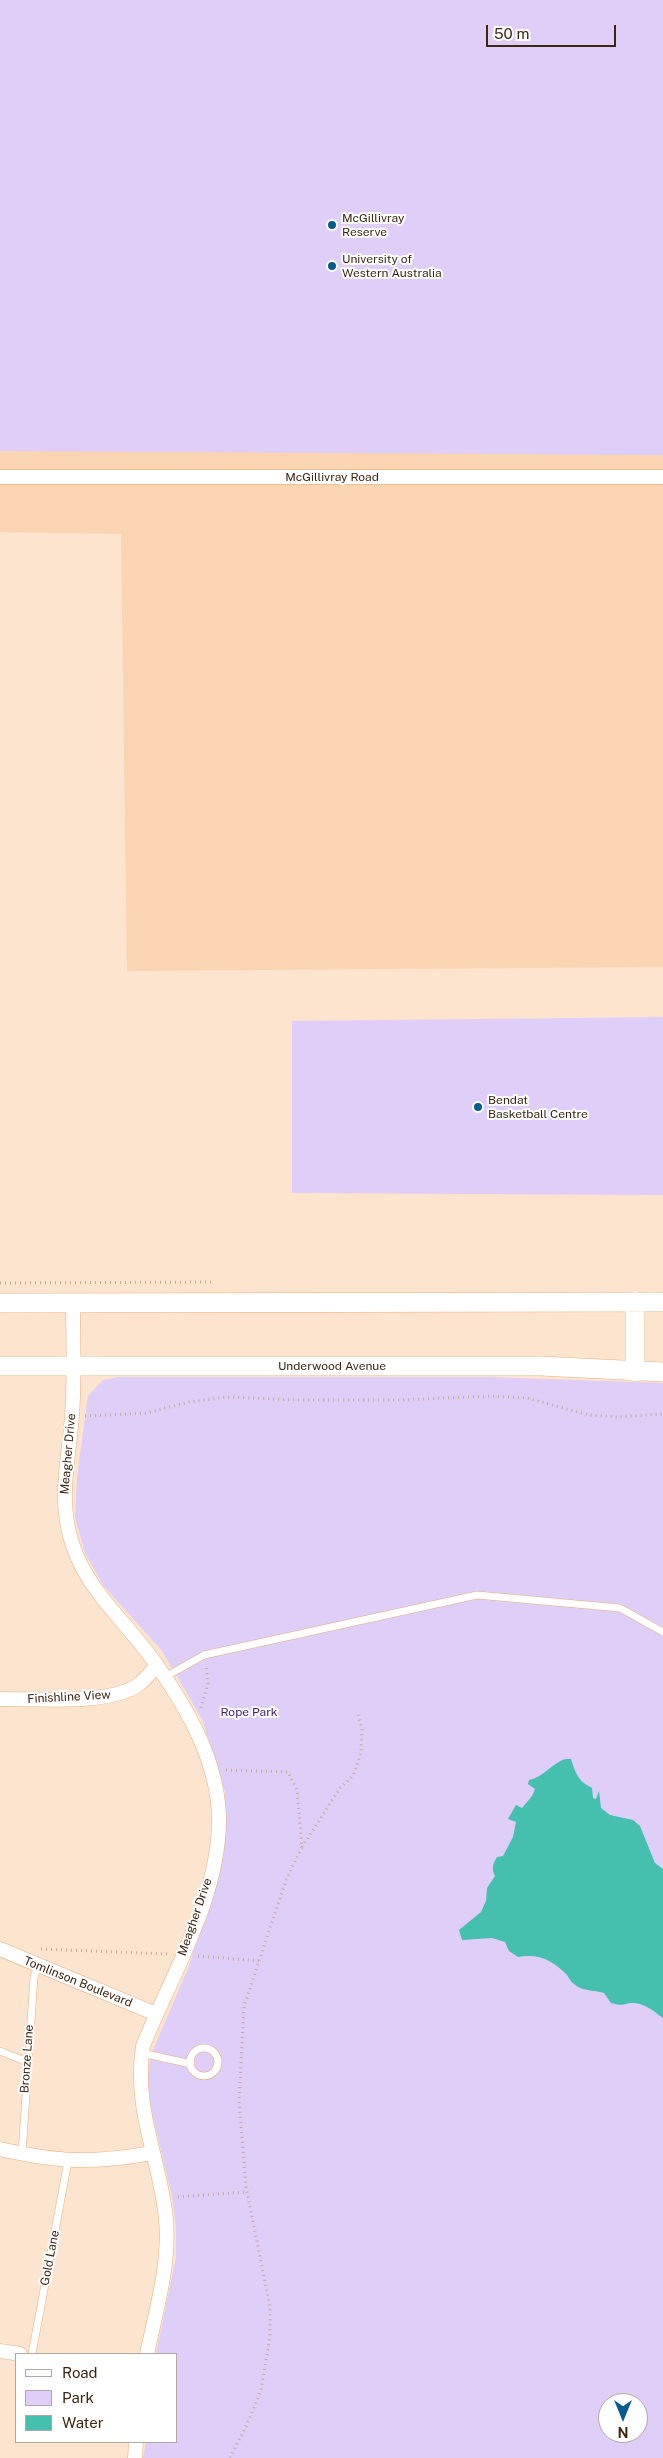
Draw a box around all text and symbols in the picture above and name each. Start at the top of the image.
scale bar [488,15,618,47]
text: 50 m [494,25,529,42]
place label: McGillivray Reserve [342,211,404,239]
marker: McGillivray Reserve [326,219,338,231]
place label: University of Western Australia [342,252,442,280]
marker: University of Western Australia [326,260,338,272]
street label: McGillivray Road [285,470,379,484]
place label: Bendat Basketball Centre [488,1093,588,1121]
marker: Bendat Basketball Centre [472,1101,484,1113]
street label: Underwood Avenue [278,1359,386,1373]
street label: Meagher Drive [57,1413,79,1495]
street label: Finishline View [27,1688,111,1706]
park label: Rope Park [220,1705,278,1719]
street label: Meagher Drive [175,1876,215,1958]
street label: Tomlinson Boulevard [22,1954,134,2010]
street label: Bronze Lane [17,2024,37,2094]
street label: Gold Lane [38,2229,62,2287]
legend [15,2353,178,2443]
text: Road [62,2364,98,2381]
text: Park [62,2389,94,2406]
north arrow [598,2393,648,2443]
text: Water [62,2414,104,2431]
text: N [618,2424,628,2440]

